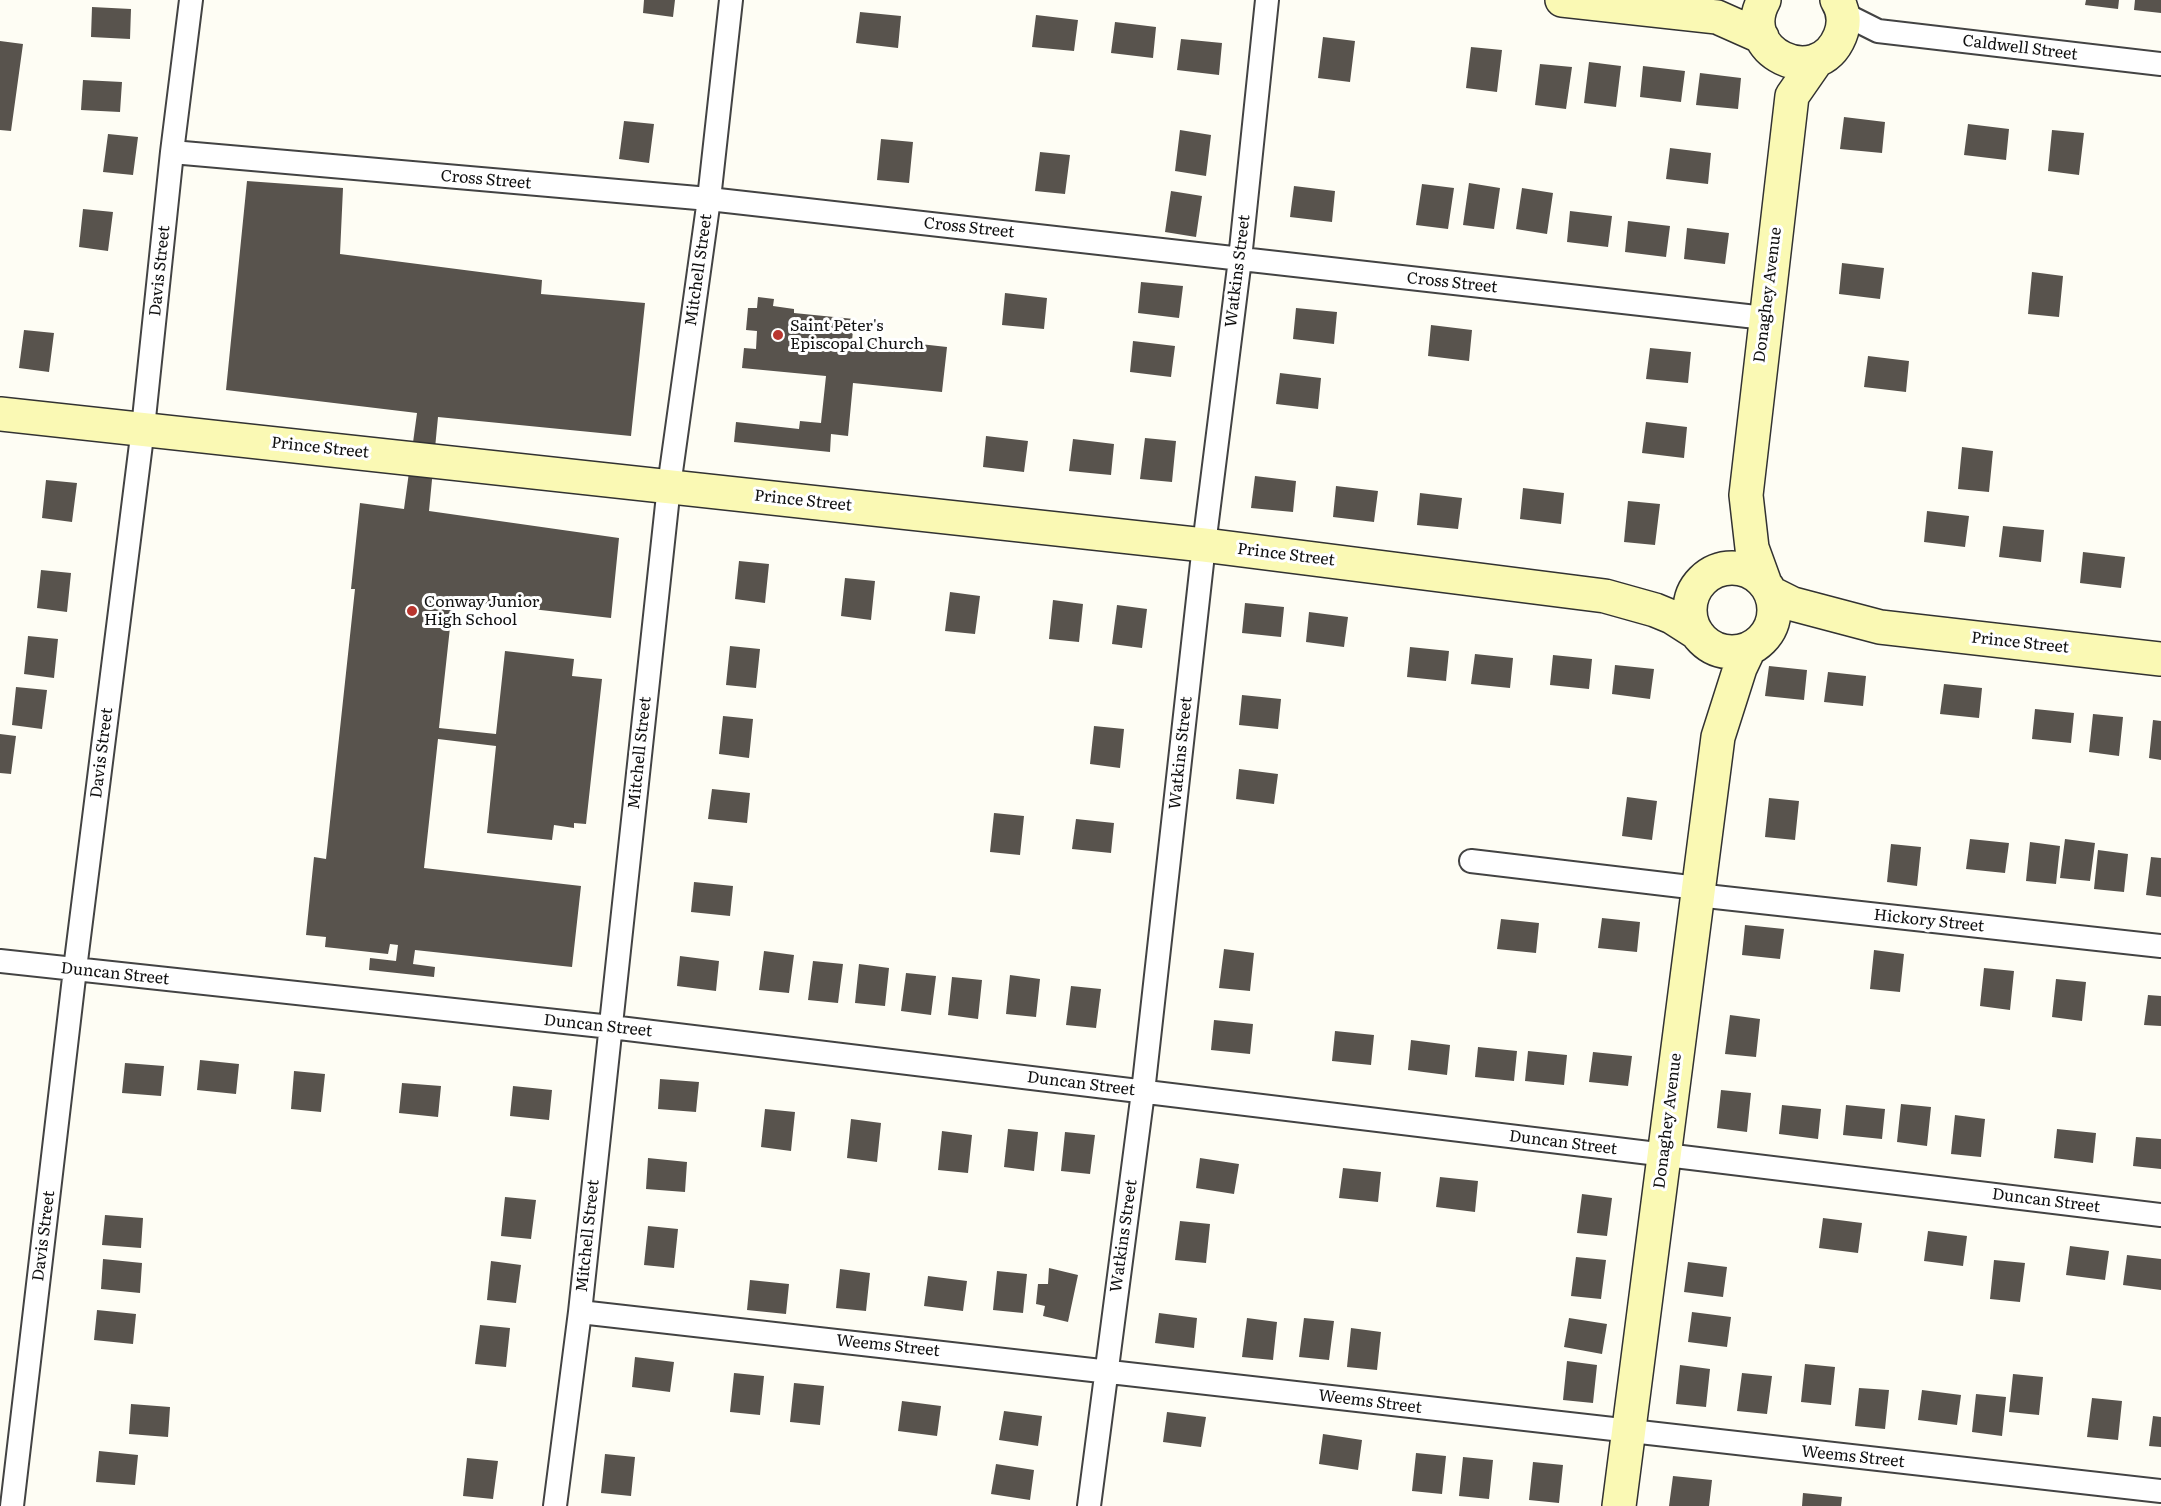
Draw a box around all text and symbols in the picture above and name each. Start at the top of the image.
street label: Caldwell Street [1961,31,2079,65]
street label: Cross Street [440,166,532,194]
street label: Mitchell Street [682,213,716,327]
street label: Watkins Street [1222,213,1254,329]
street label: Cross Street [923,214,1015,242]
street label: Davis Street [146,225,174,317]
street label: Donaghey Avenue [1750,226,1786,364]
street label: Cross Street [1406,269,1498,297]
place label: Saint Peter's Episcopal Church [790,316,924,354]
marker: Saint Peter's Episcopal Church [771,328,785,342]
street label: Prince Street [270,433,370,463]
street label: Prince Street [753,486,853,516]
street label: Prince Street [1236,539,1336,571]
place label: Conway Junior High School [424,592,539,630]
marker: Conway Junior High School [405,604,419,618]
street label: Prince Street [1970,628,2070,658]
street label: Mitchell Street [625,696,655,810]
street label: Watkins Street [1166,696,1196,810]
street label: Davis Street [87,707,117,799]
street label: Hickory Street [1873,906,1985,936]
street label: Duncan Street [60,959,170,989]
street label: Duncan Street [543,1011,653,1041]
street label: Donaghey Avenue [1650,1052,1686,1190]
street label: Duncan Street [1026,1068,1136,1100]
street label: Duncan Street [1508,1127,1618,1159]
street label: Watkins Street [1107,1178,1141,1294]
street label: Mitchell Street [573,1179,603,1293]
street label: Duncan Street [1991,1185,2101,1217]
street label: Davis Street [29,1190,59,1282]
street label: Weems Street [835,1331,941,1361]
street label: Weems Street [1317,1386,1423,1418]
street label: Weems Street [1800,1442,1906,1472]

